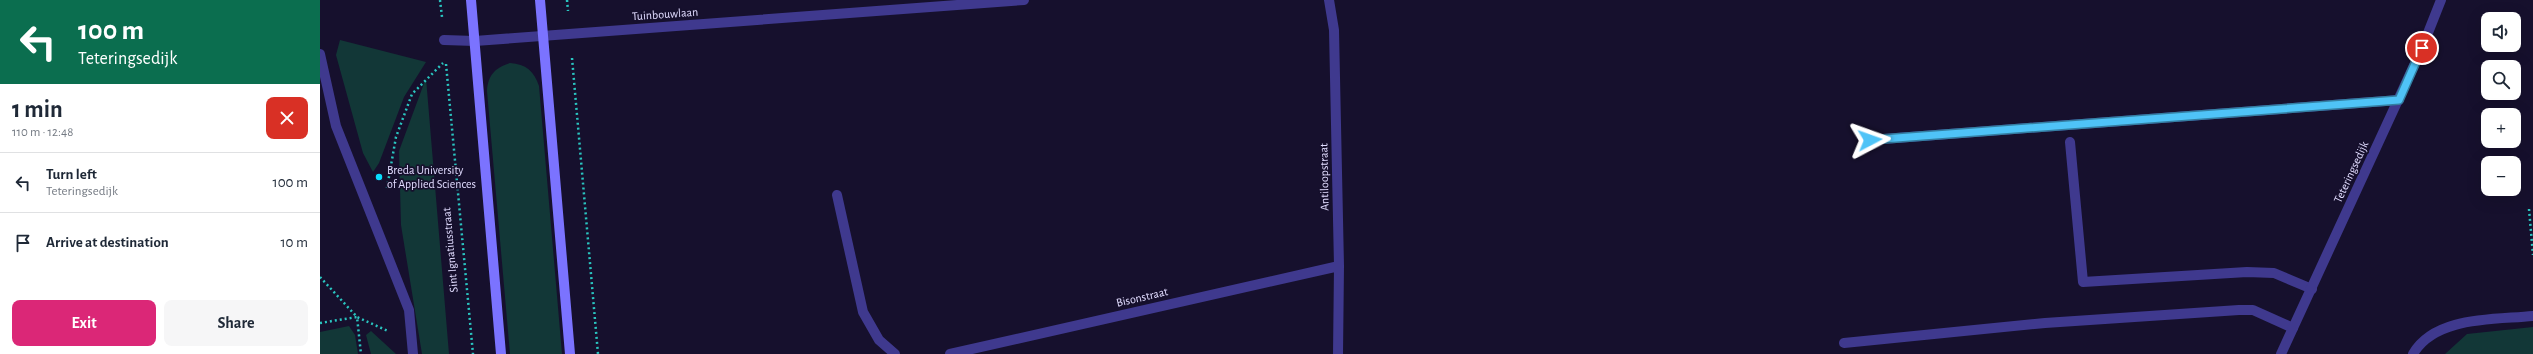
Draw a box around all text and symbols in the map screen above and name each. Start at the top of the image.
street label: Tuinbouwlaan [631,6,699,22]
map controls [2481,12,2521,196]
button: sound [2481,12,2521,52]
icon: left [12,16,64,68]
text: 100 m [78,17,144,45]
pin [2405,31,2439,65]
icon: arrive [2411,37,2433,59]
text: Teteringsedijk [78,50,178,68]
button: search [2481,60,2521,100]
button: close [266,97,308,139]
text: 1 min [12,98,63,122]
button: + [2481,108,2521,148]
position arrow [1849,119,1891,161]
text: 110 m · 12:48 [12,126,73,139]
street label: Teteringsedijk [2332,139,2372,205]
street label: Antiloopstraat [1317,143,1331,211]
button: − [2481,156,2521,196]
place label: Breda University of Applied Sciences [387,164,476,190]
text: Turn left [46,167,97,182]
icon: left [12,172,34,194]
marker: Breda University of Applied Sciences [374,172,384,182]
text: 100 m [273,175,308,190]
text: Teteringsedijk [46,185,118,198]
street label: Sint Ignatiusstraat [440,207,460,293]
icon: arrive [12,232,34,254]
text: Arrive at destination [46,235,169,250]
text: 10 m [280,235,308,250]
street label: Bisonstraat [1115,285,1169,309]
button: Exit [12,300,156,346]
button: Share [164,300,308,346]

